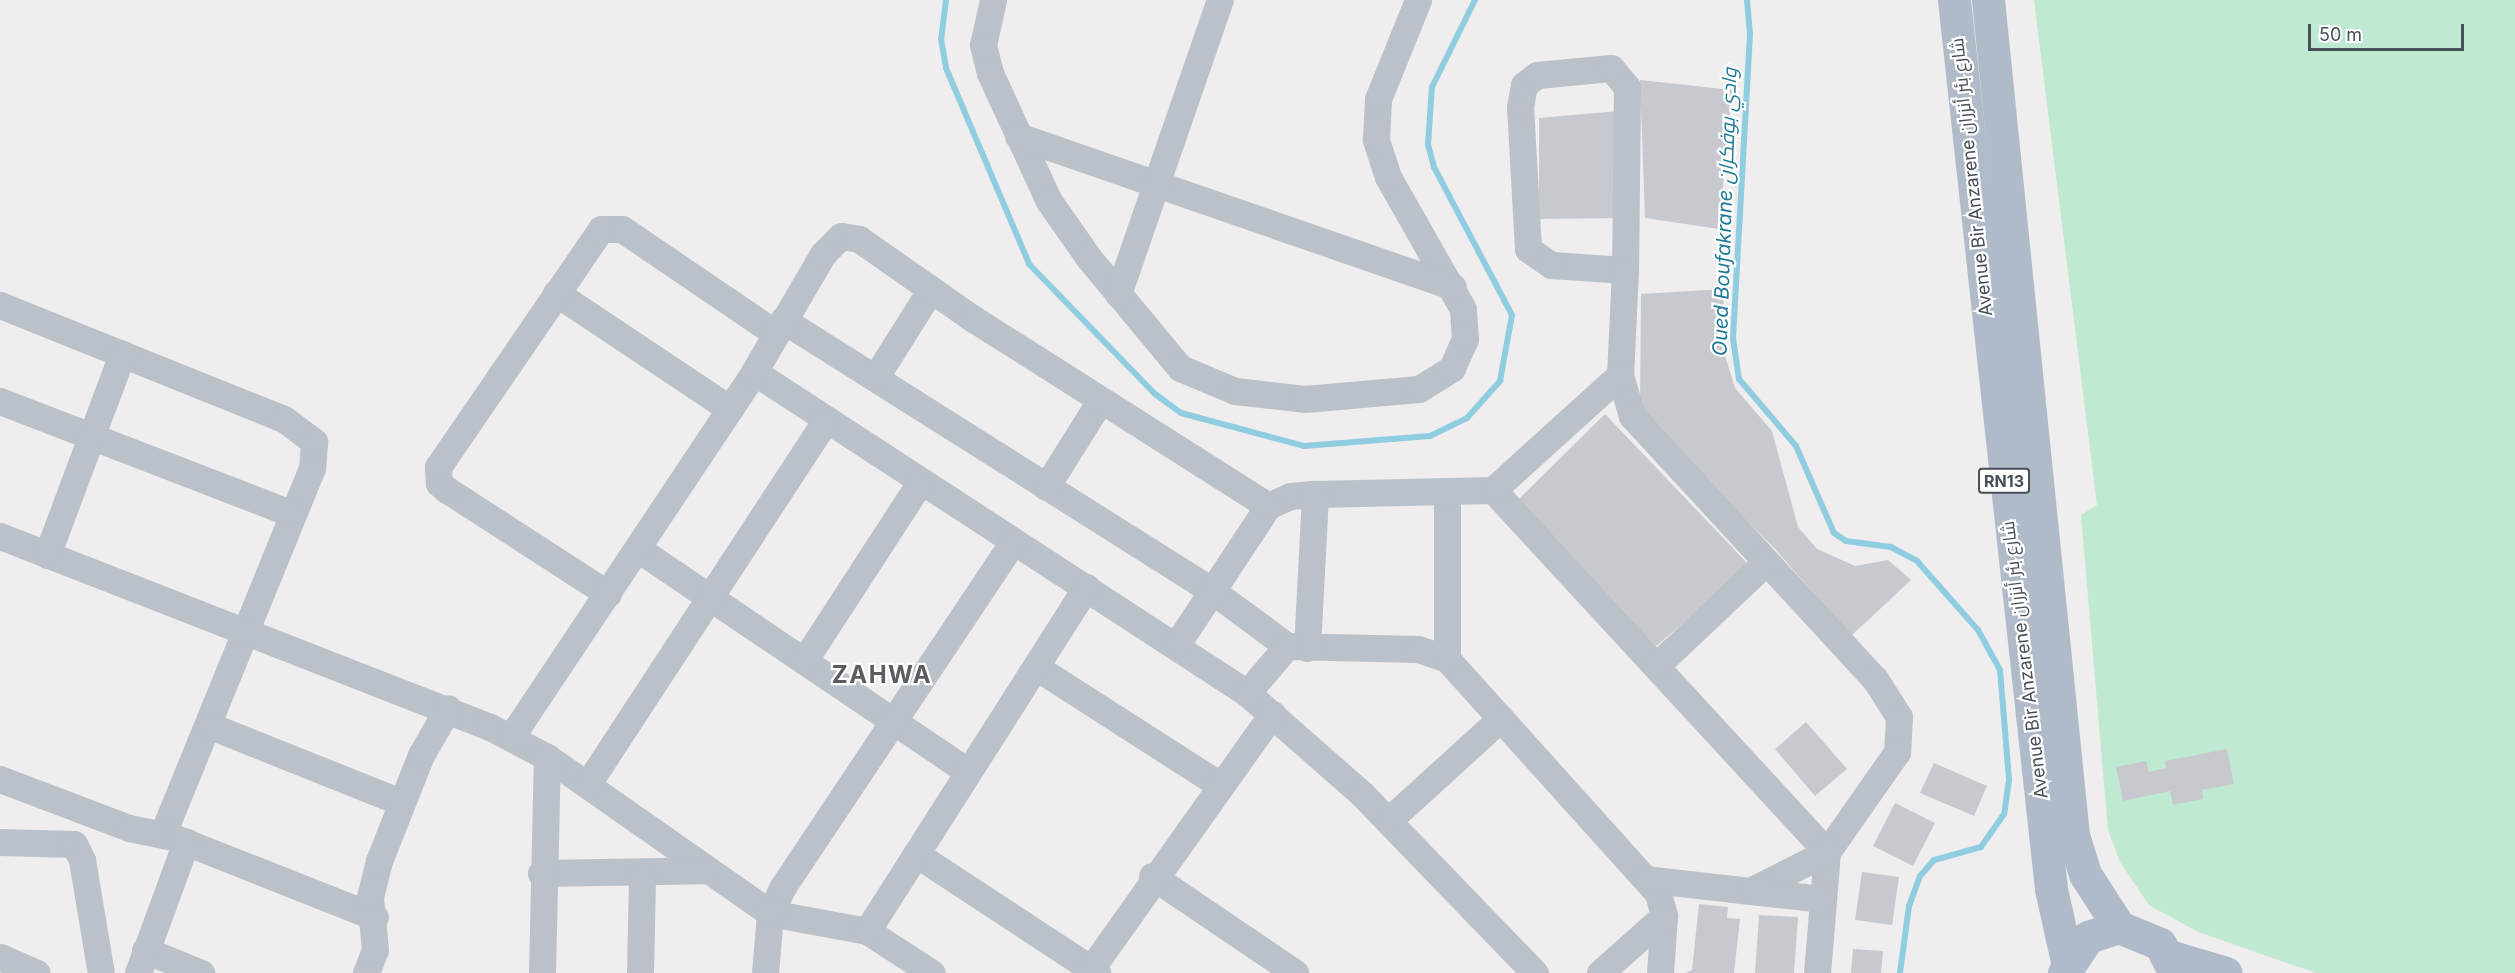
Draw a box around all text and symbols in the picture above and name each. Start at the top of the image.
scale bar [2311,12,2467,50]
text: 50 m [2319,24,2362,45]
street label: Avenue Bir Anzarene شارع بئر أنزران [1947,37,1997,317]
water label: Oued Boufakrane وادي بوفكران [1708,67,1742,357]
road number: RN13 [1977,468,2031,494]
street label: Avenue Bir Anzarene شارع بئر أنزران [1997,520,2053,800]
district label: ZAHWA [832,661,932,689]

